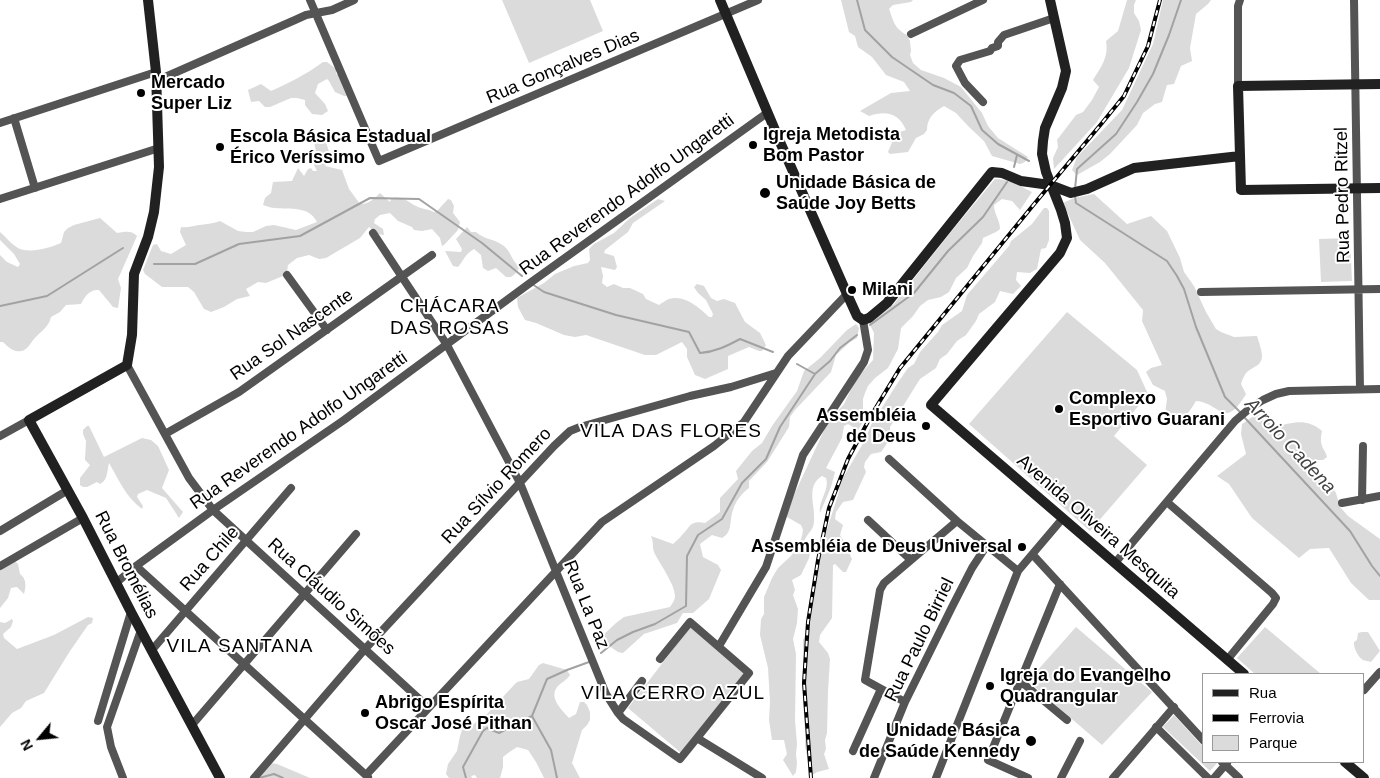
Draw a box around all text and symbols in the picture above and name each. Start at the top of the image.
street label: Rua Gonçalves Dias [483,25,643,109]
place label: Mercado Super Liz [151,72,232,115]
marker: Mercado Super Liz [135,87,147,99]
street label: Rua Reverendo Adolfo Ungaretti [515,110,739,280]
place label: Igreja Metodista Bom Pastor [763,124,900,166]
place label: Escola Básica Estadual Érico Veríssimo [230,126,431,168]
street label: Rua Pedro Ritzel [1331,127,1355,263]
marker: Igreja Metodista Bom Pastor [747,139,759,151]
marker: Escola Básica Estadual Érico Veríssimo [214,141,226,153]
place label: Unidade Básica de Saúde Joy Betts [776,172,936,214]
marker: Unidade Básica de Saúde Joy Betts [758,186,772,200]
place label: Milani [862,279,913,301]
marker: Milani [846,284,858,296]
street label: Rua Sol Nascente [226,285,358,385]
district label: CHÁCARA DAS ROSAS [389,296,511,340]
street label: Rua Reverendo Adolfo Ungaretti [186,348,412,514]
place label: Complexo Esportivo Guarani [1069,388,1225,430]
water label: Arroio Cadena [1240,393,1340,499]
marker: Complexo Esportivo Guarani [1053,403,1065,415]
place label: Assembléia de Deus [816,405,916,448]
marker: Assembléia de Deus [920,420,932,432]
district label: VILA DAS FLORES [578,421,764,443]
street label: Rua Sílvio Romero [438,423,556,549]
street label: Avenida Oliveira Mesquita [1012,450,1184,604]
street label: Rua Bromélias [90,508,162,622]
street label: Rua Chile [176,522,244,596]
street label: Rua Cláudio Simões [263,534,399,660]
place label: Assembléia de Deus Universal [751,536,1012,558]
marker: Assembléia de Deus Universal [1016,541,1028,553]
street label: Rua La Paz [558,557,614,653]
street label: Rua Paulo Birriel [881,575,959,705]
district label: VILA SANTANA [165,636,315,658]
place label: Igreja do Evangelho Quadrangular [1000,665,1171,708]
legend [1202,673,1365,763]
marker: Igreja do Evangelho Quadrangular [984,680,996,692]
district label: VILA CERRO AZUL [579,683,767,705]
text: Rua [1249,684,1277,701]
place label: Abrigo Espírita Oscar José Pithan [375,692,532,734]
marker: Abrigo Espírita Oscar José Pithan [359,707,371,719]
text: Ferrovia [1249,709,1304,726]
north arrow [15,713,65,763]
place label: Unidade Básica de Saúde Kennedy [859,720,1020,762]
marker: Unidade Básica de Saúde Kennedy [1024,734,1038,748]
text: Parque [1249,734,1297,751]
text: N [17,737,36,753]

